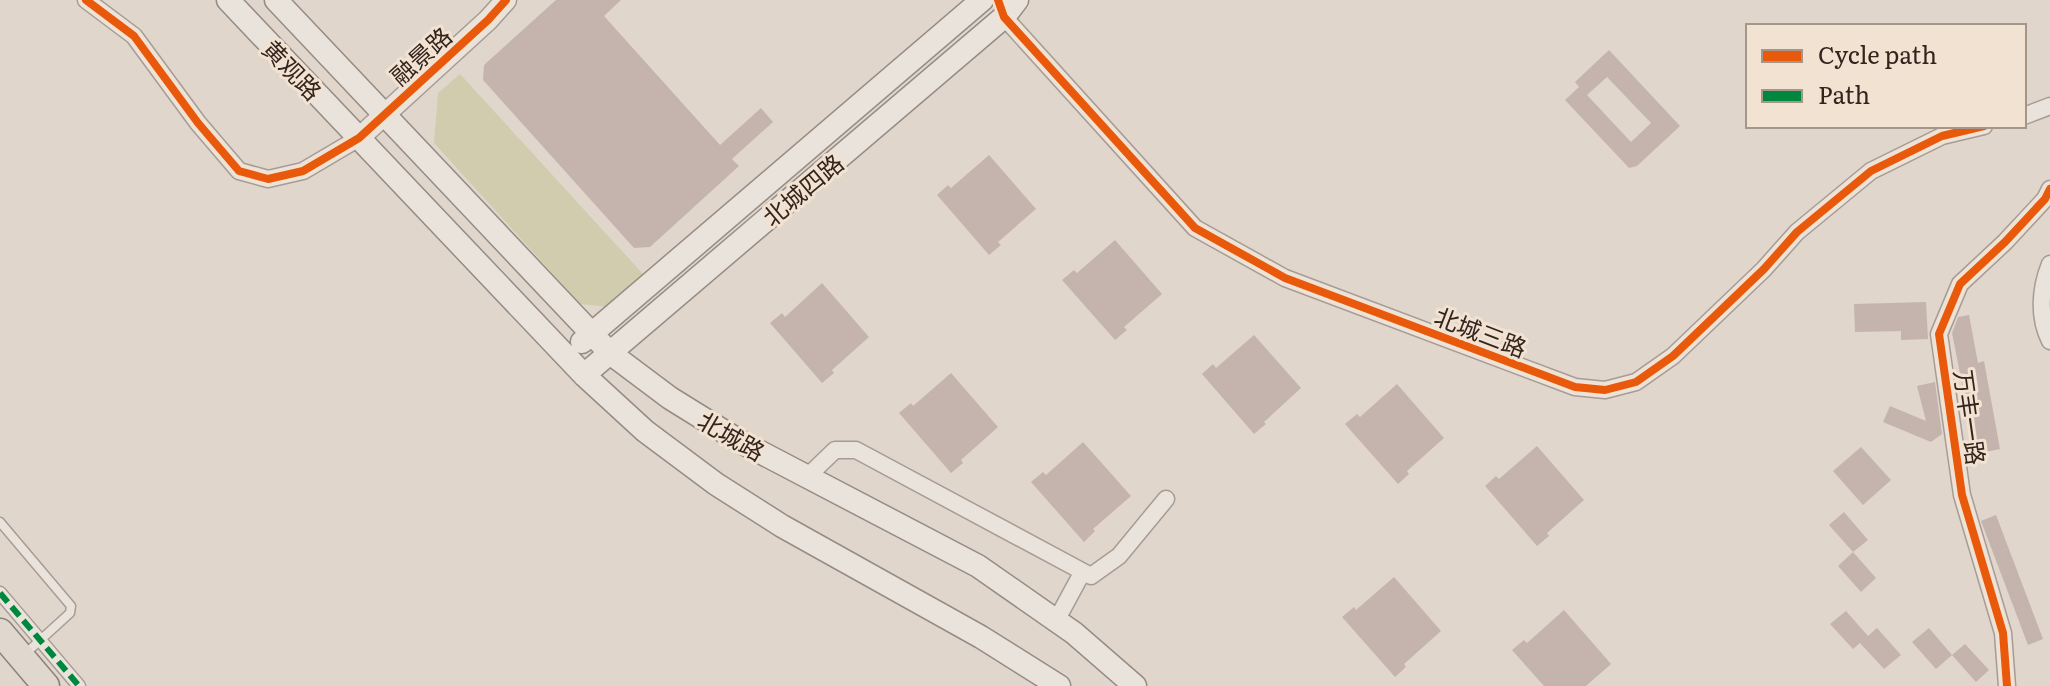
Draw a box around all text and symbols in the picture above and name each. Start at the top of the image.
street label: 融景路 [382,18,458,92]
legend [1746,24,2026,128]
street label: 黄观路 [255,31,331,107]
text: Cycle path [1818,36,1937,71]
text: Path [1818,76,1870,111]
street label: 北城四路 [754,145,850,233]
street label: 北城三路 [1430,297,1532,365]
street label: 万丰一路 [1947,367,1995,467]
street label: 北城路 [692,402,772,468]

